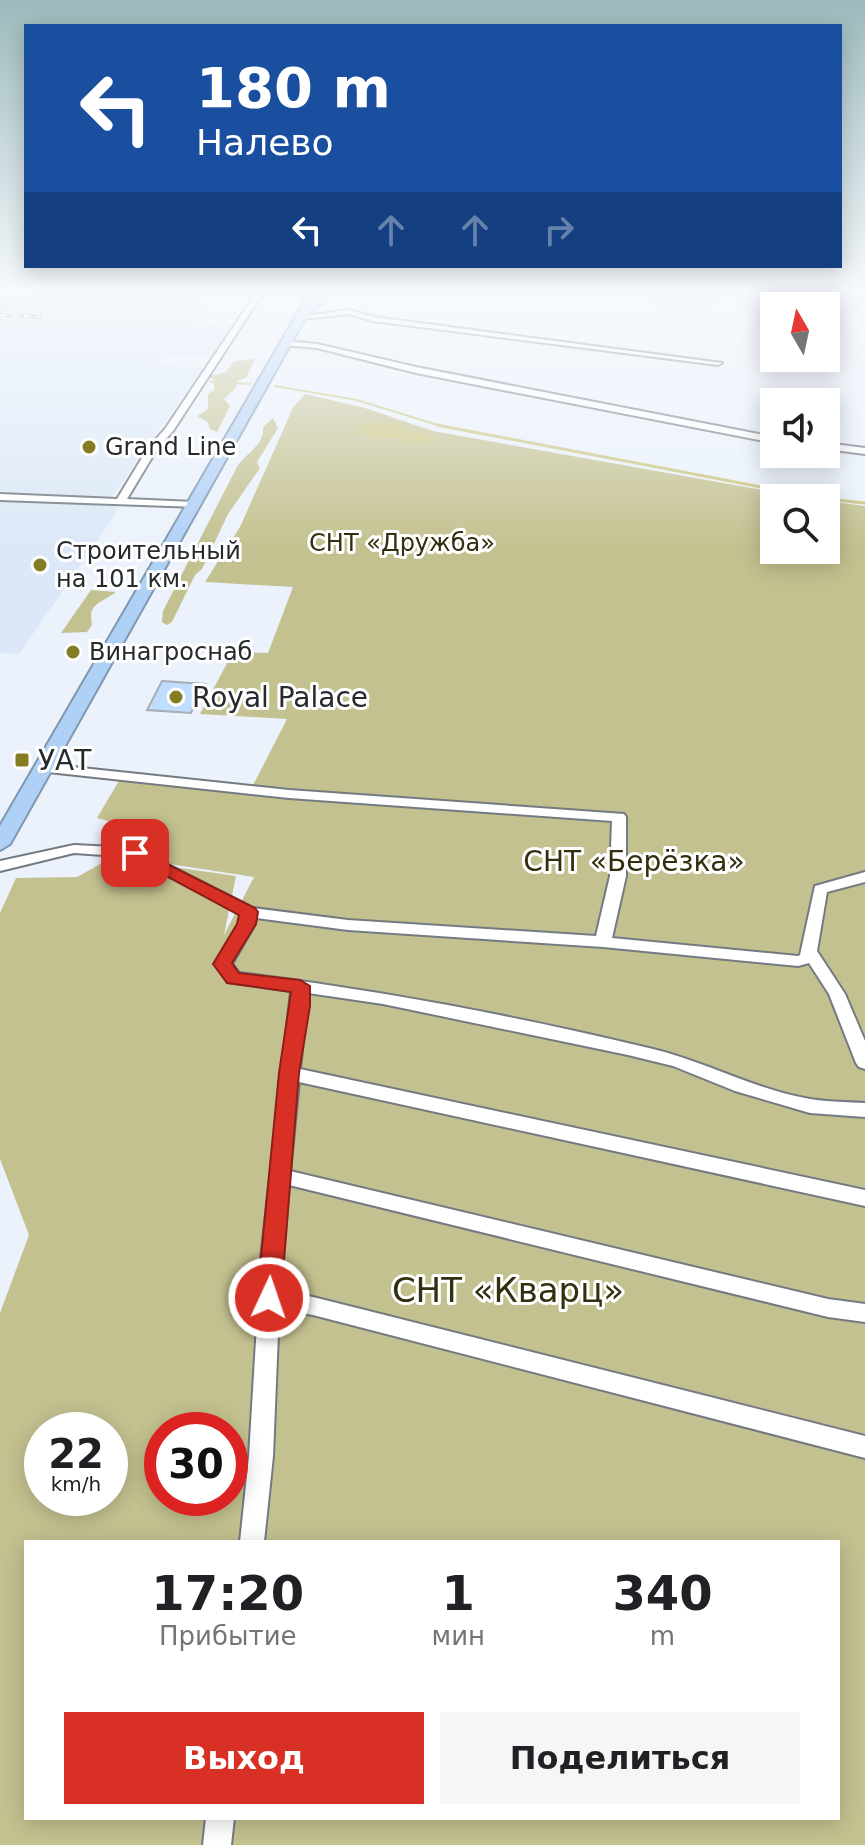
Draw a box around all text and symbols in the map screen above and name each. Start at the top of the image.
text: 180 m [196,55,391,120]
icon: left [64,56,168,160]
text: Налево [196,122,334,163]
icon: left [285,208,329,252]
icon: ahead [369,208,413,252]
icon: ahead [453,208,497,252]
icon: right [537,208,581,252]
north arrow [760,292,840,372]
map controls [760,292,840,564]
button: sound [760,388,840,468]
place label: Grand Line [105,433,236,461]
marker: Grand Line [80,438,98,456]
button: search [760,484,840,564]
park label: СНТ «Дружба» [309,529,495,557]
place label: Строительный на 101 км. [56,537,241,593]
marker: Строительный на 101 км. [31,556,49,574]
place label: Винагроснаб [89,638,252,666]
marker: Винагроснаб [64,643,82,661]
place label: Royal Palace [192,681,368,714]
marker: Royal Palace [167,688,185,706]
place label: УАТ [38,744,92,777]
marker: УАТ [13,751,31,769]
pin [101,819,169,887]
icon: arrive [113,831,157,875]
park label: СНТ «Берёзка» [523,845,745,878]
position arrow [227,1256,311,1340]
park label: СНТ «Кварц» [392,1270,624,1310]
speed limit sign: 30 [144,1412,248,1516]
text: 22 [48,1431,104,1477]
text: km/h [51,1472,101,1496]
text: 17:20 [151,1565,304,1621]
text: 1 [442,1565,475,1621]
text: 340 [612,1565,713,1621]
text: Прибытие [159,1621,297,1651]
text: мин [432,1621,485,1651]
text: m [650,1621,675,1651]
button: Выход [64,1712,424,1804]
button: Поделиться [440,1712,800,1804]

